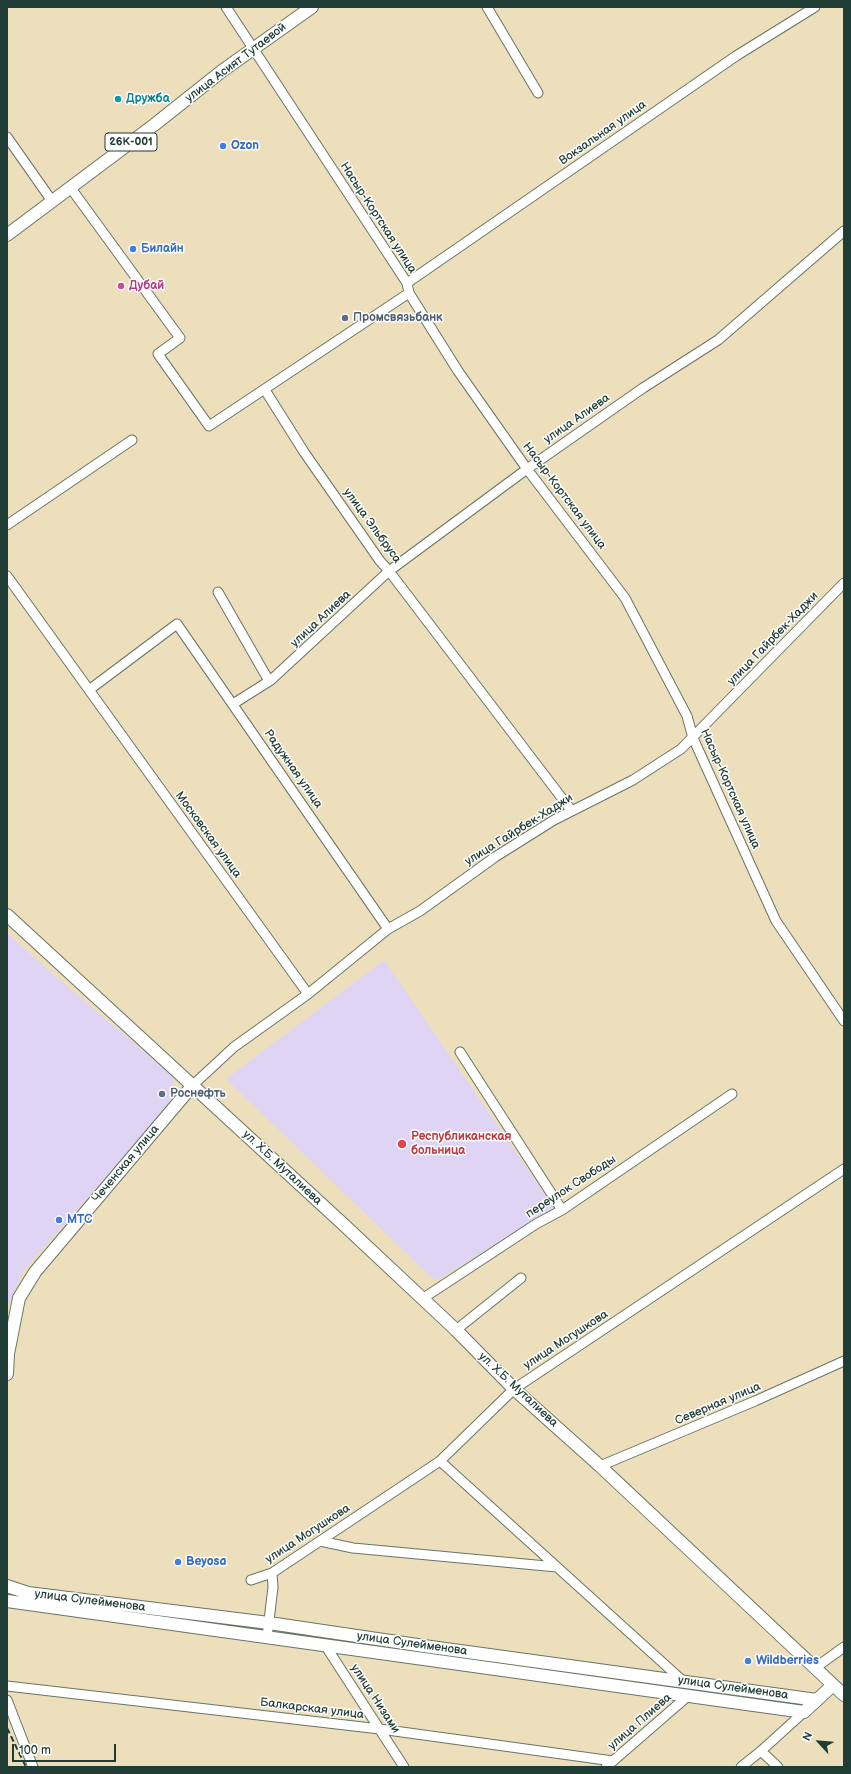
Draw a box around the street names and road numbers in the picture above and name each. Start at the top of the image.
street label: улица Асият Тутаевой [183,20,289,106]
street label: Вокзальная улица [557,98,649,168]
road number: 26К-001 [105,133,157,151]
street label: Насыр-Кортская улица [337,160,419,276]
street label: улица Алиева [541,391,613,447]
street label: Насыр-Кортская улица [519,440,609,552]
street label: улица Эльбруса [340,486,404,566]
street label: улица Алиева [288,587,354,651]
street label: улица Гайрбек-Хаджи [725,589,821,689]
street label: Радужная улица [260,727,326,811]
street label: Насыр-Кортская улица [697,727,763,851]
street label: Московская улица [172,789,244,881]
street label: улица Гайрбек-Хаджи [462,791,576,869]
street label: Чеченская улица [89,1122,163,1206]
street label: ул. Х.Б. Муталиева [239,1128,325,1208]
street label: переулок Свободы [523,1153,619,1221]
street label: улица Могушкова [521,1307,611,1373]
street label: ул. Х.Б. Муталиева [475,1350,561,1430]
street label: Северная улица [673,1379,763,1429]
street label: улица Могушкова [263,1501,353,1567]
street label: улица Сулейменова [34,1587,146,1615]
street label: улица Сулейменова [356,1629,468,1659]
street label: улица Низами [347,1662,403,1736]
street label: улица Сулейменова [677,1673,789,1703]
street label: улица Плиева [605,1691,675,1753]
street label: Балкарская улица [259,1695,365,1723]

